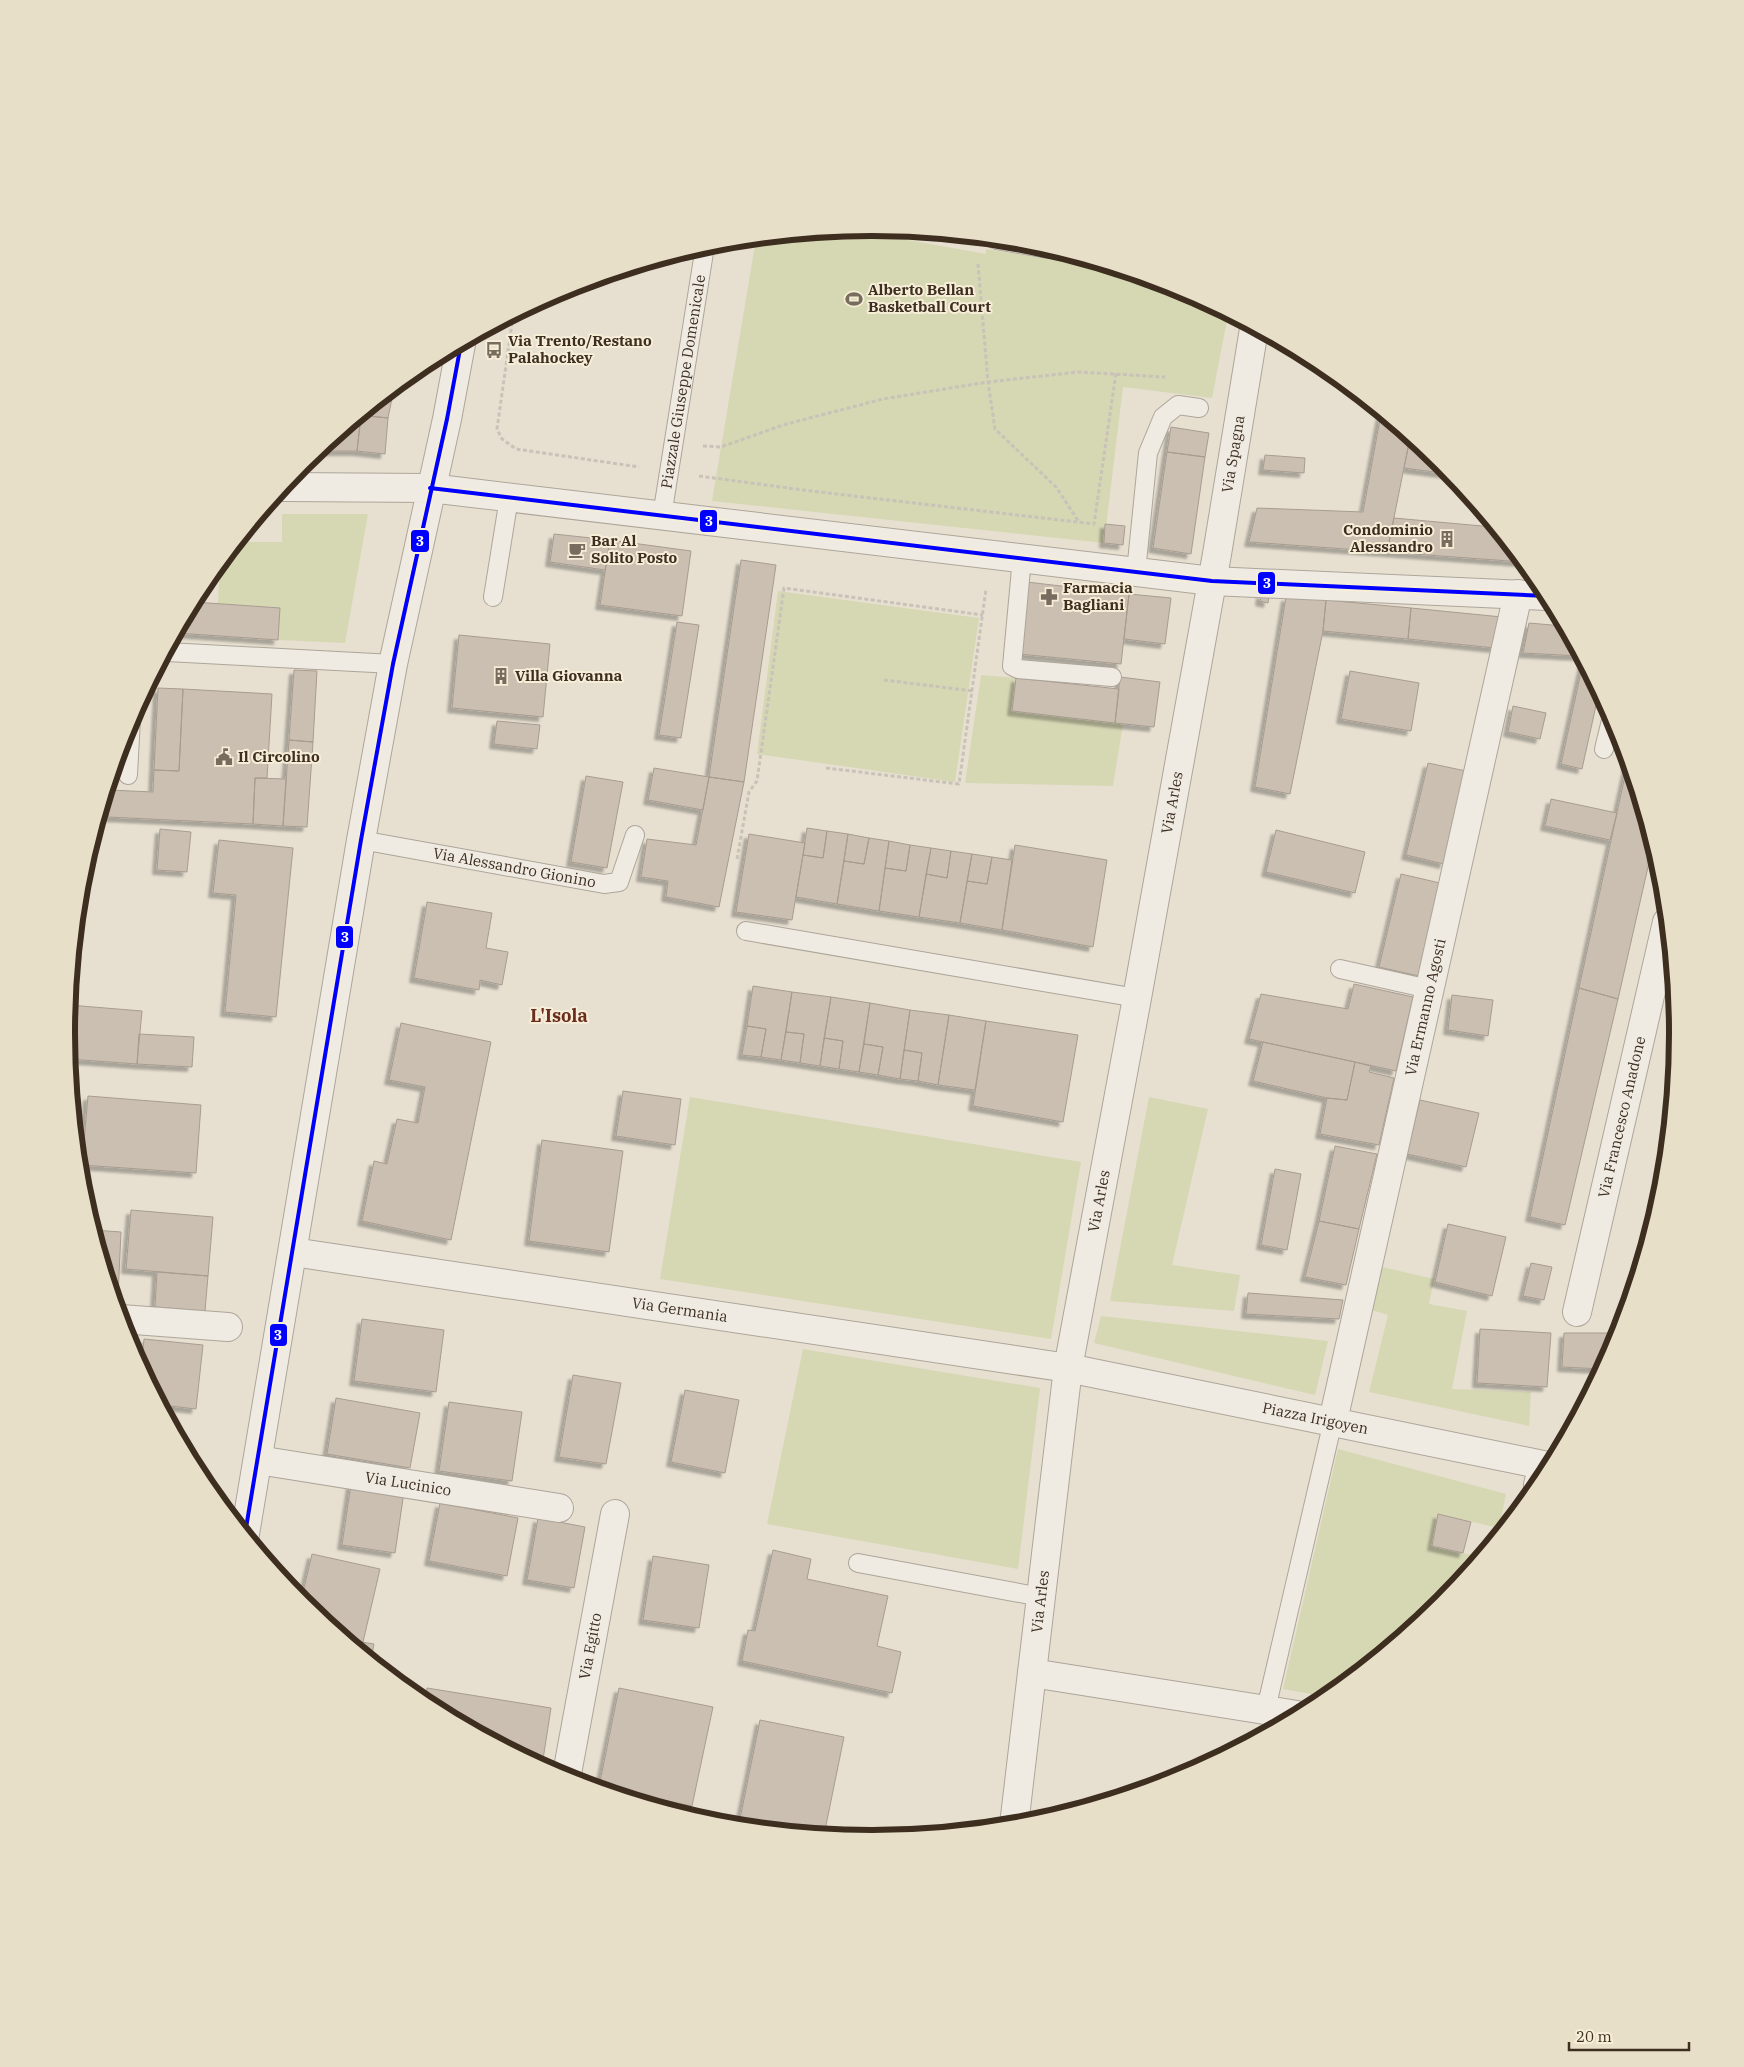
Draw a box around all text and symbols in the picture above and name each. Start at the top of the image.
street label: Piazzale Giuseppe Domenicale [656,273,709,490]
place label: Alberto Bellan Basketball Court [868,280,991,316]
sports icon: Alberto Bellan Basketball Court [844,289,864,309]
place label: Via Trento/Restano Palahockey [508,331,652,367]
bus stop icon: Via Trento/Restano Palahockey [484,340,504,360]
street label: Via Spagna [1217,414,1249,494]
line badge: 3 [699,509,718,533]
text: 3 [705,512,713,530]
place label: Condominio Alessandro [1343,520,1433,556]
line badge: 3 [410,529,430,553]
building icon: Condominio Alessandro [1437,529,1457,549]
place label: Bar Al Solito Posto [591,531,678,567]
text: 3 [416,532,424,550]
cafe icon: Bar Al Solito Posto [567,540,587,560]
line badge: 3 [1257,571,1276,595]
text: 3 [1263,574,1271,592]
place label: Farmacia Bagliani [1063,578,1133,614]
pharmacy icon: Farmacia Bagliani [1039,587,1059,607]
building icon: Villa Giovanna [491,666,511,686]
place label: Villa Giovanna [515,666,623,685]
public building icon: Il Circolino [214,747,234,767]
place label: Il Circolino [238,747,320,766]
street label: Via Arles [1157,770,1187,835]
street label: Via Alessandro Gionino [432,843,598,891]
line badge: 3 [335,925,354,949]
text: 3 [341,928,349,946]
street label: Via Ermanno Agosti [1401,936,1450,1078]
district label: L'Isola [530,1004,588,1027]
street label: Via Francesco Anadone [1594,1034,1649,1200]
street label: Via Arles [1084,1168,1114,1234]
street label: Via Germania [631,1293,729,1326]
line badge: 3 [269,1323,288,1347]
text: 3 [274,1326,282,1344]
street label: Piazza Irigoyen [1261,1398,1370,1438]
street label: Via Lucinico [364,1467,453,1500]
street label: Via Arles [1027,1569,1053,1634]
street label: Via Egitto [575,1611,606,1681]
scale bar [1569,2020,1689,2052]
text: 20 m [1576,2027,1612,2046]

